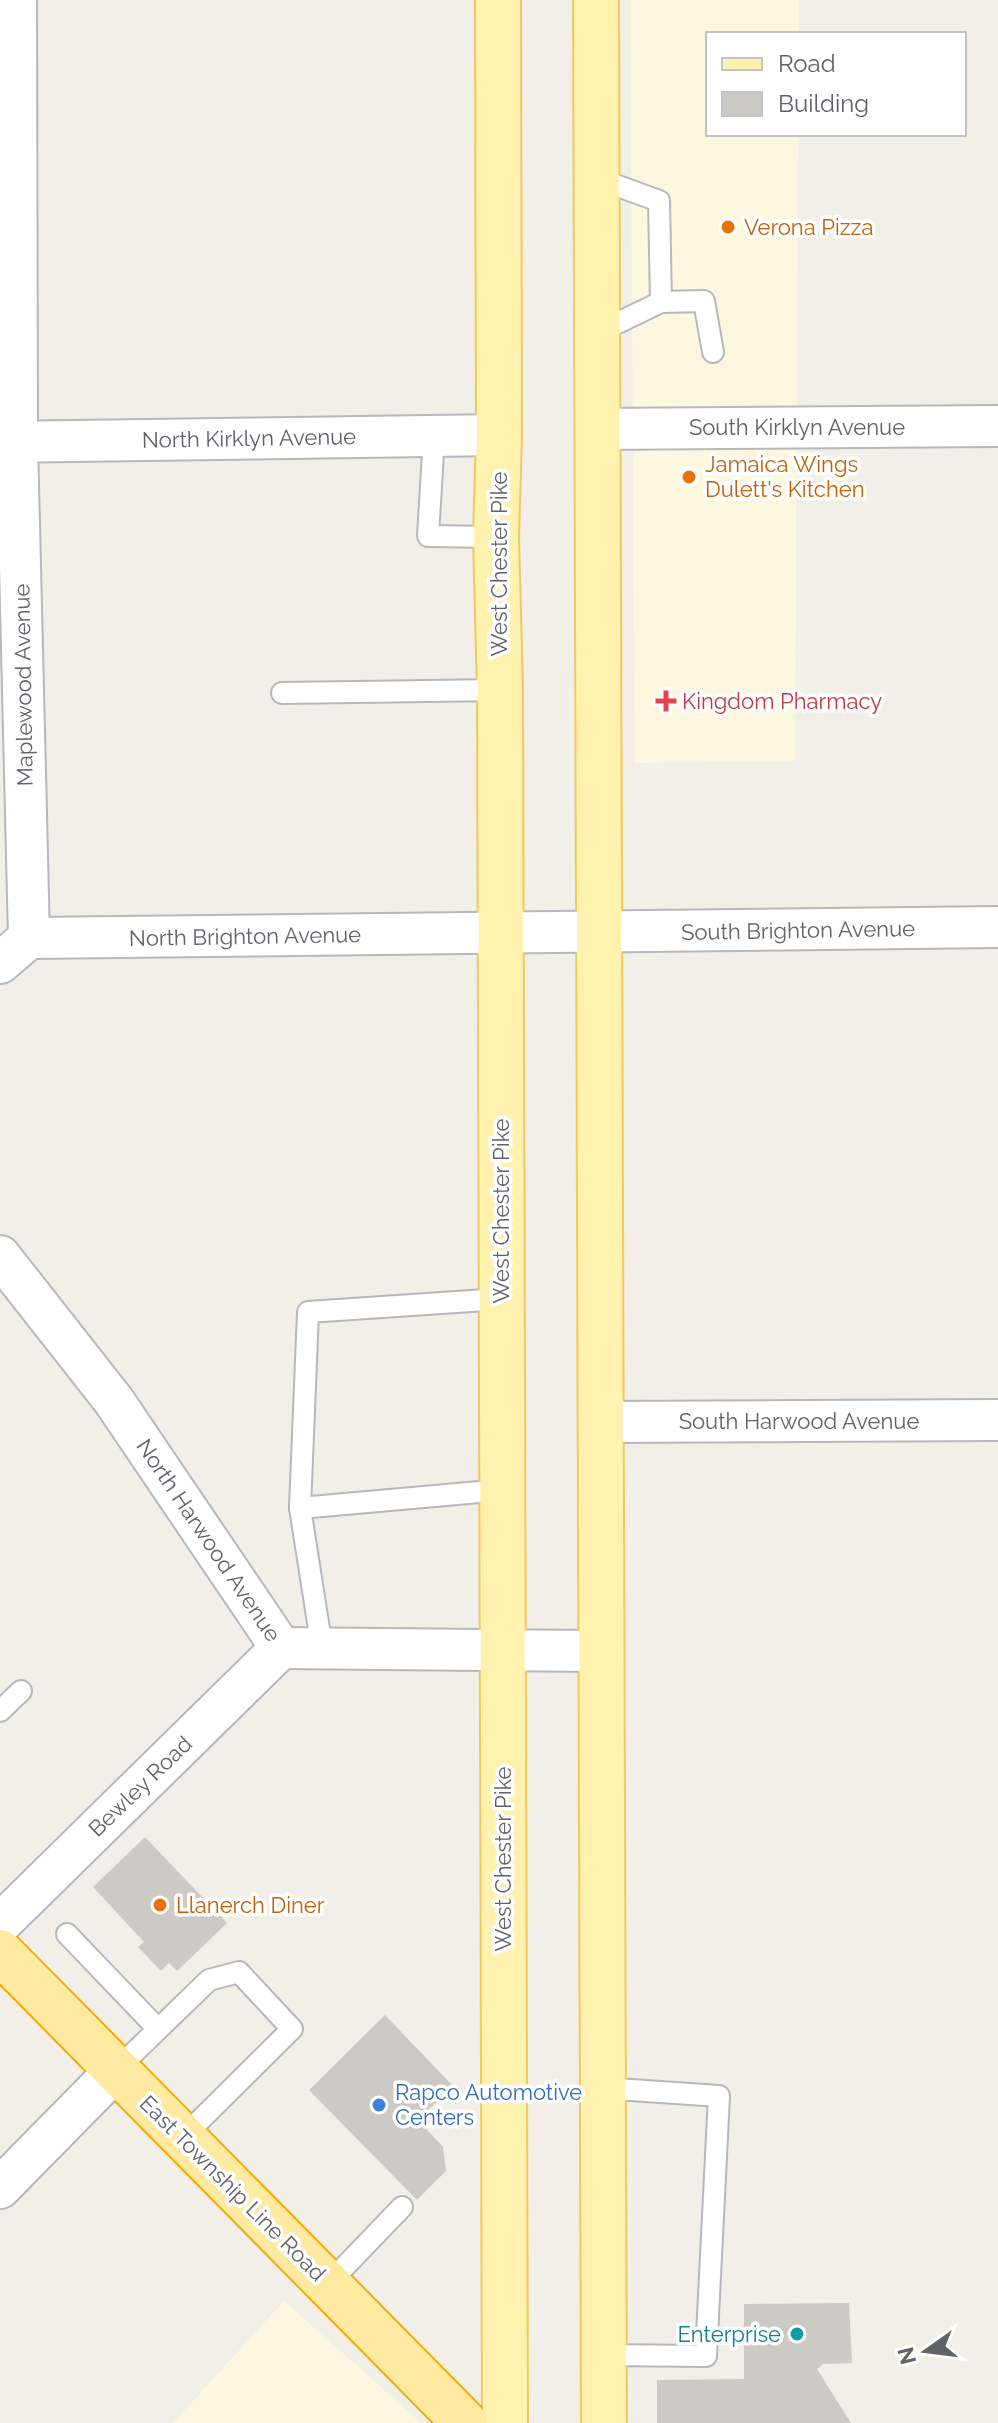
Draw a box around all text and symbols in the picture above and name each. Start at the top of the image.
legend [706,32,966,136]
text: Road [778,49,836,78]
text: Building [778,89,869,118]
place label: Verona Pizza [744,214,873,240]
marker: Verona Pizza [719,218,737,236]
street label: South Kirklyn Avenue [689,414,905,440]
street label: North Kirklyn Avenue [142,423,356,453]
place label: Jamaica Wings Dulett's Kitchen [705,451,864,502]
marker: Jamaica Wings Dulett's Kitchen [680,468,698,486]
street label: West Chester Pike [486,471,512,656]
street label: Maplewood Avenue [8,583,38,787]
place label: Kingdom Pharmacy [682,688,882,714]
marker: Kingdom Pharmacy [657,692,675,710]
street label: South Brighton Avenue [681,915,915,945]
street label: North Brighton Avenue [129,921,361,951]
street label: West Chester Pike [488,1118,514,1303]
street label: South Harwood Avenue [679,1408,919,1434]
street label: North Harwood Avenue [131,1434,287,1646]
street label: Bewley Road [83,1730,197,1842]
street label: West Chester Pike [490,1766,516,1951]
place label: Llanerch Diner [176,1892,325,1918]
marker: Llanerch Diner [151,1896,169,1914]
place label: Rapco Automotive Centers [395,2079,582,2130]
street label: East Township Line Road [135,2090,331,2286]
marker: Rapco Automotive Centers [370,2096,388,2114]
north arrow [886,2311,966,2391]
place label: Enterprise [678,2321,781,2347]
marker: Enterprise [788,2325,806,2343]
text: N [892,2345,921,2367]

